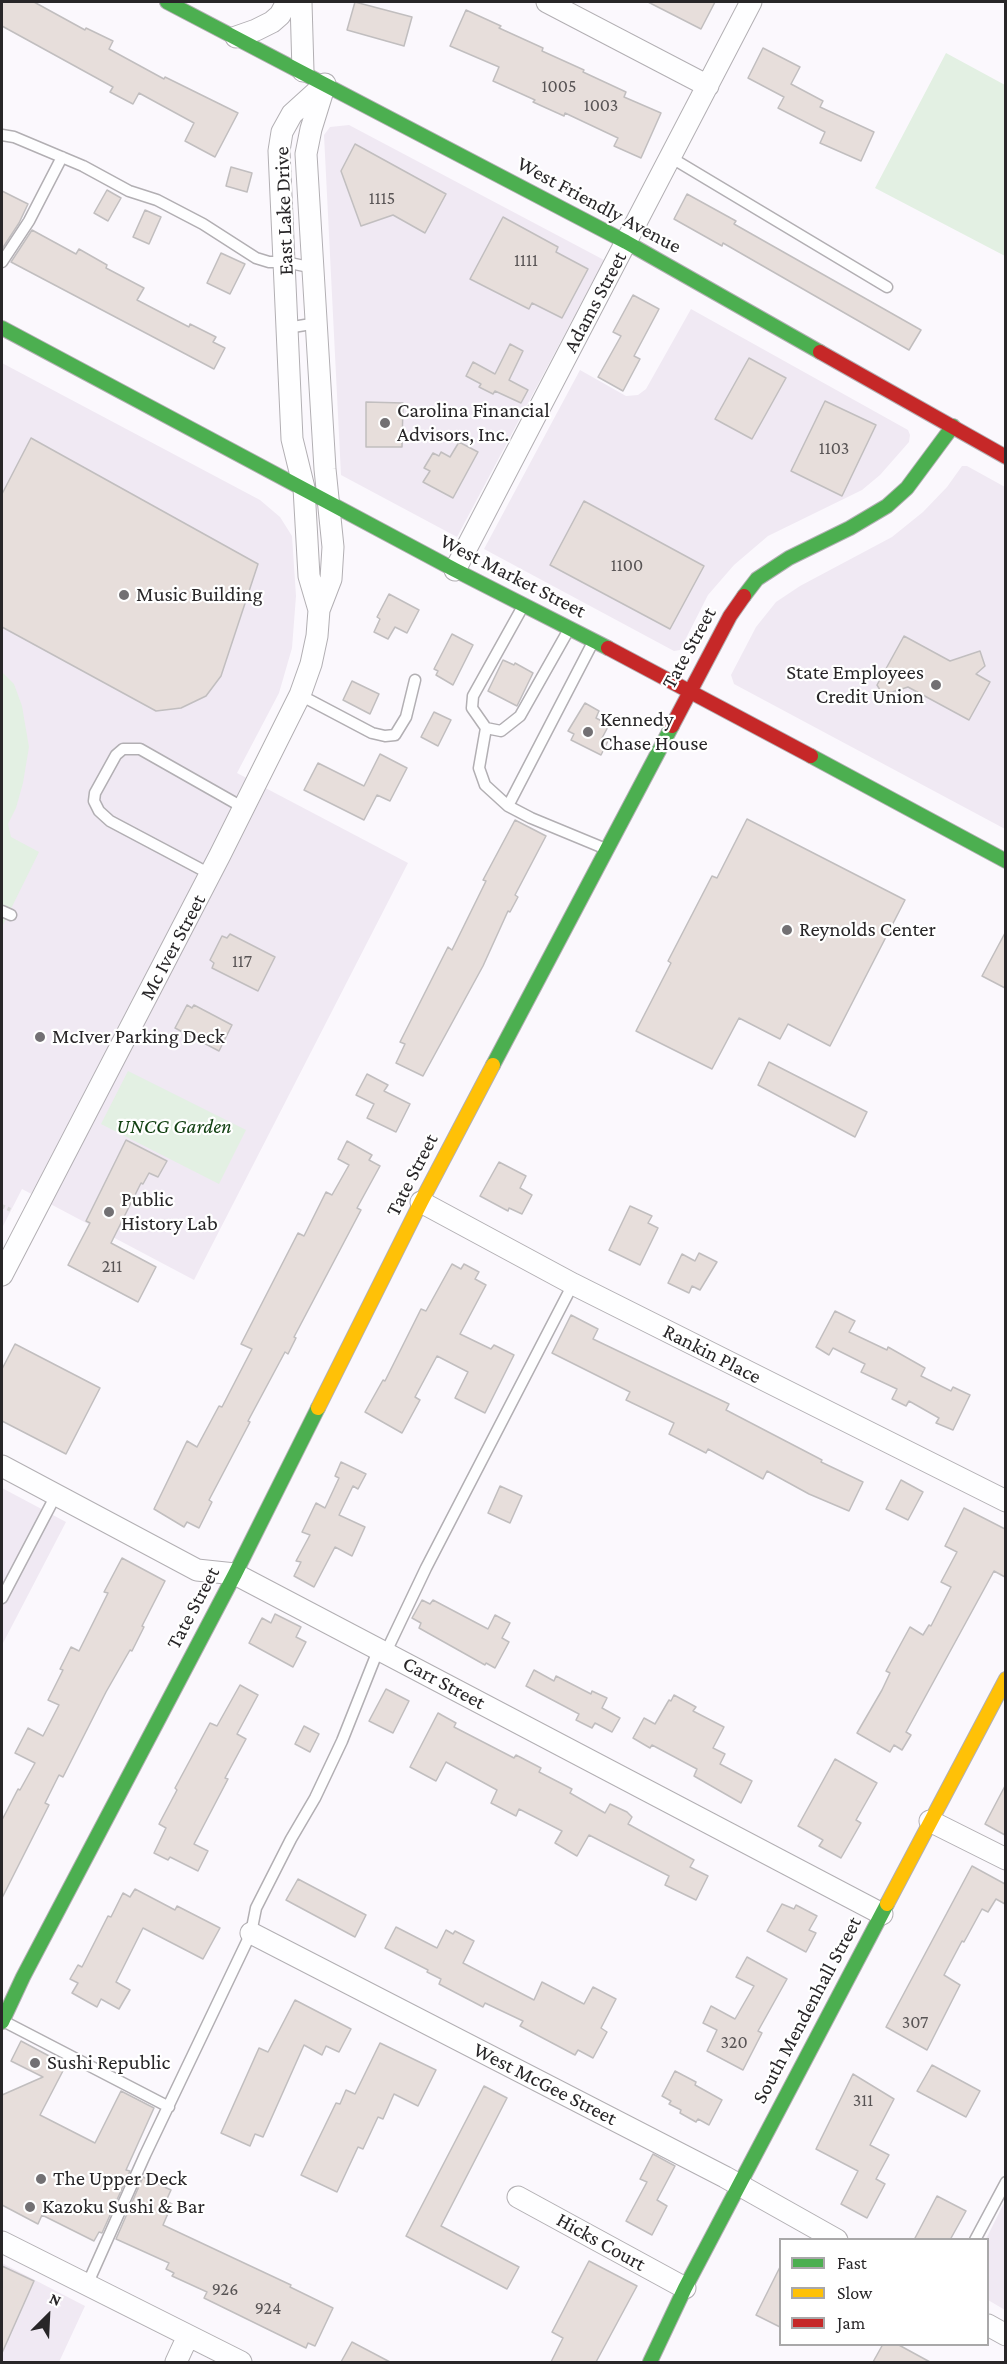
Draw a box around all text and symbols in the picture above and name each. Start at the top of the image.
house number: 1005 [542,75,576,97]
house number: 1003 [584,94,618,116]
street label: East Lake Drive [269,146,299,276]
street label: West Friendly Avenue [513,151,685,259]
house number: 1115 [369,187,395,209]
street label: Adams Street [558,247,632,357]
house number: 1111 [514,249,538,271]
place label: Carolina Financial Advisors, Inc. [397,398,550,448]
marker: Carolina Financial Advisors, Inc. [378,416,392,430]
house number: 1103 [819,437,849,459]
street label: West Market Street [436,528,590,624]
house number: 1100 [611,554,643,576]
place label: Music Building [136,582,263,608]
marker: Music Building [117,588,131,602]
street label: Tate Street [656,603,722,693]
place label: State Employees Credit Union [786,660,924,710]
marker: State Employees Credit Union [929,678,943,692]
place label: Kennedy Chase House [600,707,708,757]
marker: Kennedy Chase House [581,725,595,739]
street label: Mc Iver Street [135,890,211,1004]
place label: Reynolds Center [799,917,936,943]
marker: Reynolds Center [780,923,794,937]
house number: 117 [232,950,252,972]
place label: McIver Parking Deck [52,1024,225,1050]
marker: McIver Parking Deck [33,1030,47,1044]
park label: UNCG Garden [116,1114,232,1140]
street label: Tate Street [380,1129,444,1221]
place label: Public History Lab [121,1187,218,1237]
marker: Public History Lab [102,1205,116,1219]
house number: 211 [102,1255,122,1277]
street label: Rankin Place [659,1319,765,1389]
street label: Tate Street [161,1563,225,1653]
street label: Carr Street [398,1651,490,1715]
street label: South Mendenhall Street [747,1912,867,2108]
house number: 307 [902,2011,928,2033]
house number: 320 [720,2031,748,2053]
street label: West McGee Street [469,2037,621,2131]
place label: Sushi Republic [47,2050,170,2076]
marker: Sushi Republic [28,2056,42,2070]
house number: 311 [853,2089,873,2111]
place label: The Upper Deck [53,2166,187,2192]
marker: The Upper Deck [34,2172,48,2186]
place label: Kazoku Sushi & Bar [42,2194,205,2220]
marker: Kazoku Sushi & Bar [23,2200,37,2214]
street label: Hicks Court [552,2207,650,2277]
legend [779,2238,989,2346]
text: Fast [837,2253,867,2273]
house number: 926 [212,2278,238,2300]
text: Slow [837,2283,872,2303]
north arrow [18,2286,78,2346]
text: N [47,2289,64,2309]
house number: 924 [255,2297,281,2319]
text: Jam [837,2313,865,2333]

